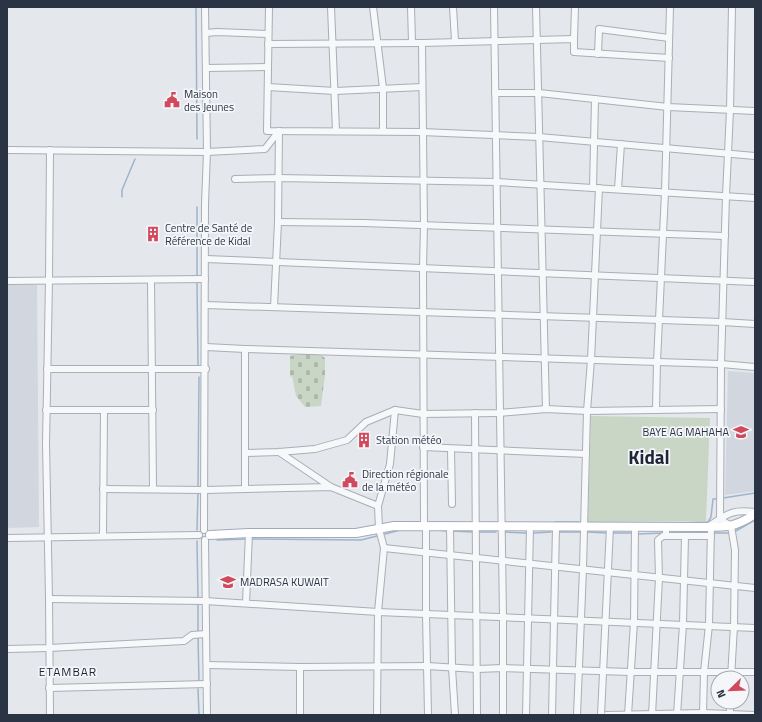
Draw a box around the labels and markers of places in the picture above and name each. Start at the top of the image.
place label: Maison des Jeunes [184,86,234,115]
public building icon: Maison des Jeunes [163,91,181,109]
place label: Centre de Santé de Référence de Kidal [165,220,253,249]
building icon: Centre de Santé de Référence de Kidal [144,225,162,243]
school or university icon: BAYE AG MAHAHA [732,423,750,441]
place label: BAYE AG MAHAHA [643,424,729,440]
building icon: Station météo [355,431,373,449]
place label: Station météo [376,432,442,448]
place label: Direction régionale de la météo [362,466,449,495]
public building icon: Direction régionale de la météo [341,471,359,489]
school or university icon: MADRASA KUWAIT [219,573,237,591]
place label: MADRASA KUWAIT [240,574,329,590]

